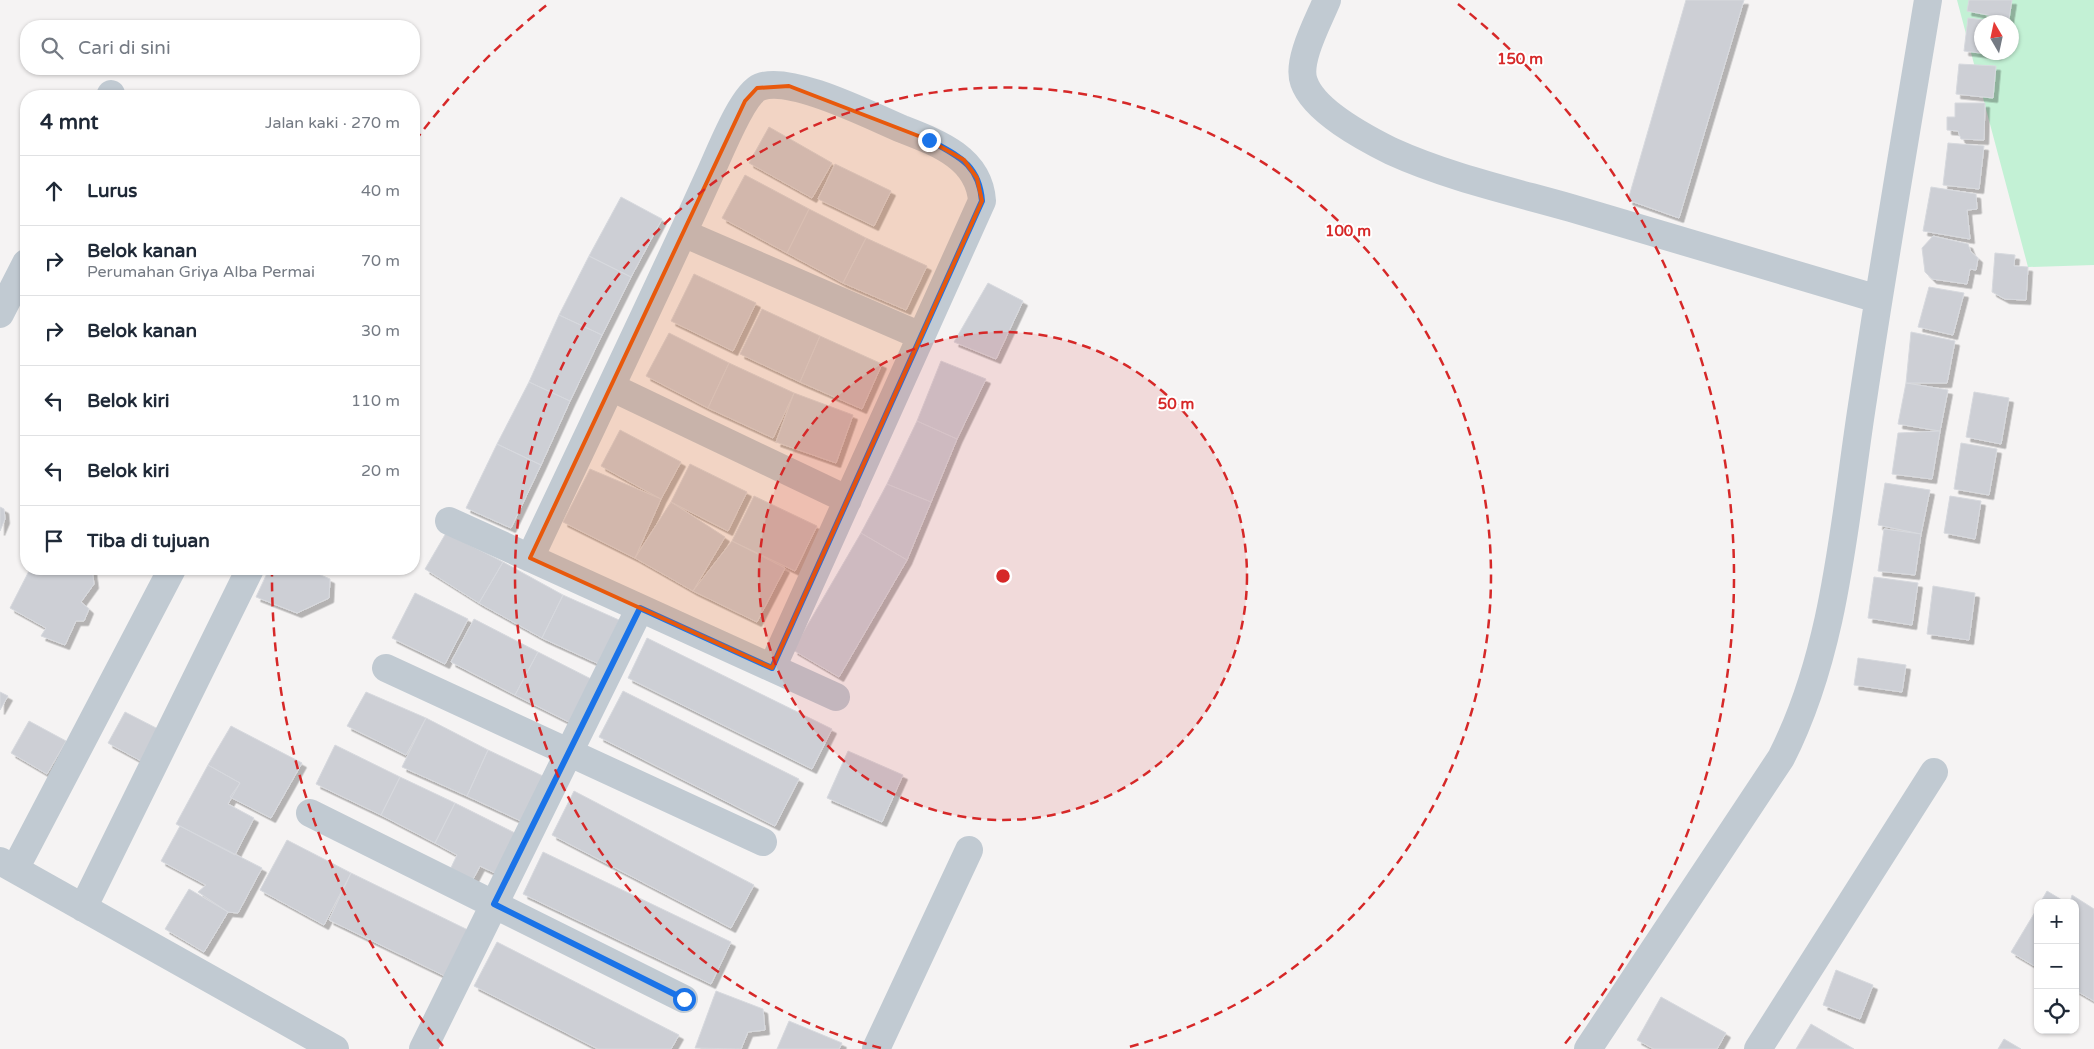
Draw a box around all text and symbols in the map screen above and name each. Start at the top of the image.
north arrow [1974,15,2019,60]
search box [20,20,420,75]
icon: search [38,34,66,62]
text: Cari di sini [78,37,171,59]
text: 150 m [1497,50,1543,68]
text: 4 mnt [40,110,99,135]
text: Jalan kaki · 270 m [265,113,400,133]
route end [918,129,941,152]
icon: ahead [40,177,68,205]
text: Lurus [87,180,137,202]
text: 40 m [361,181,400,201]
text: 100 m [1325,222,1371,240]
text: Belok kanan [87,240,197,262]
icon: right [40,247,68,275]
text: 70 m [361,251,400,271]
text: Perumahan Griya Alba Permai [87,262,315,282]
icon: right [40,317,68,345]
text: Belok kanan [87,320,197,342]
text: 30 m [361,321,400,341]
icon: left [40,387,68,415]
text: Belok kiri [87,390,170,412]
text: 110 m [351,391,400,411]
text: 50 m [1158,395,1194,413]
icon: left [40,457,68,485]
text: Belok kiri [87,460,170,482]
text: 20 m [361,461,400,481]
icon: arrive [40,527,68,555]
text: Tiba di tujuan [87,530,210,552]
centre of rings [994,567,1012,585]
map controls [2034,899,2079,1034]
button: + [2034,899,2079,944]
button: − [2034,944,2079,989]
route start [673,988,696,1011]
button: locate [2034,989,2079,1034]

